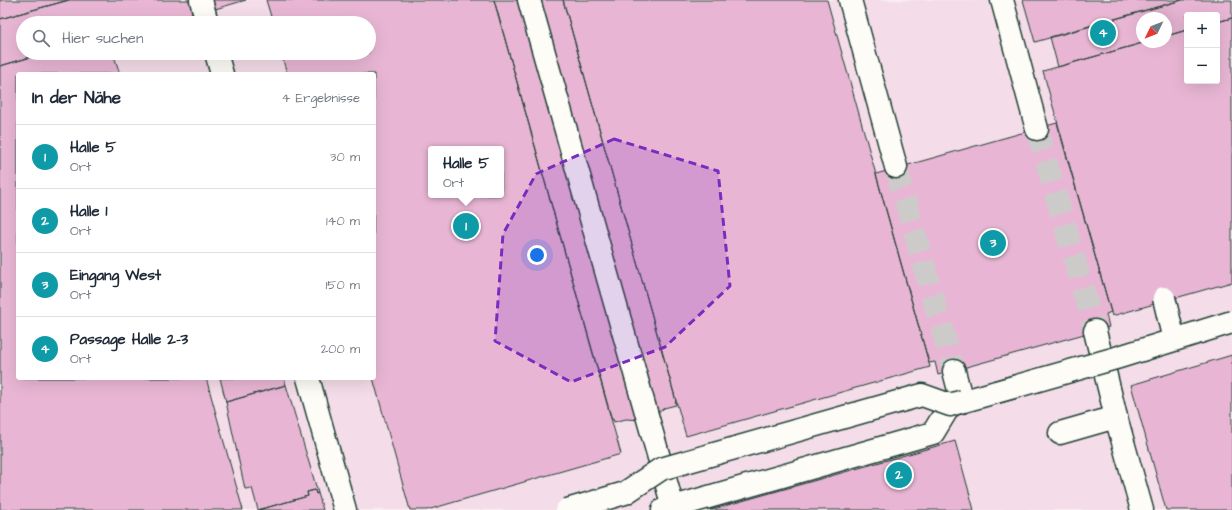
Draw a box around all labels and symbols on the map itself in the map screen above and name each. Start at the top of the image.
north arrow [1136,12,1172,48]
pin: 4 [1090,18,1116,48]
pin: 1 [453,211,479,241]
pin: 3 [980,228,1006,258]
your location [527,245,547,265]
pin: 2 [886,460,912,490]

